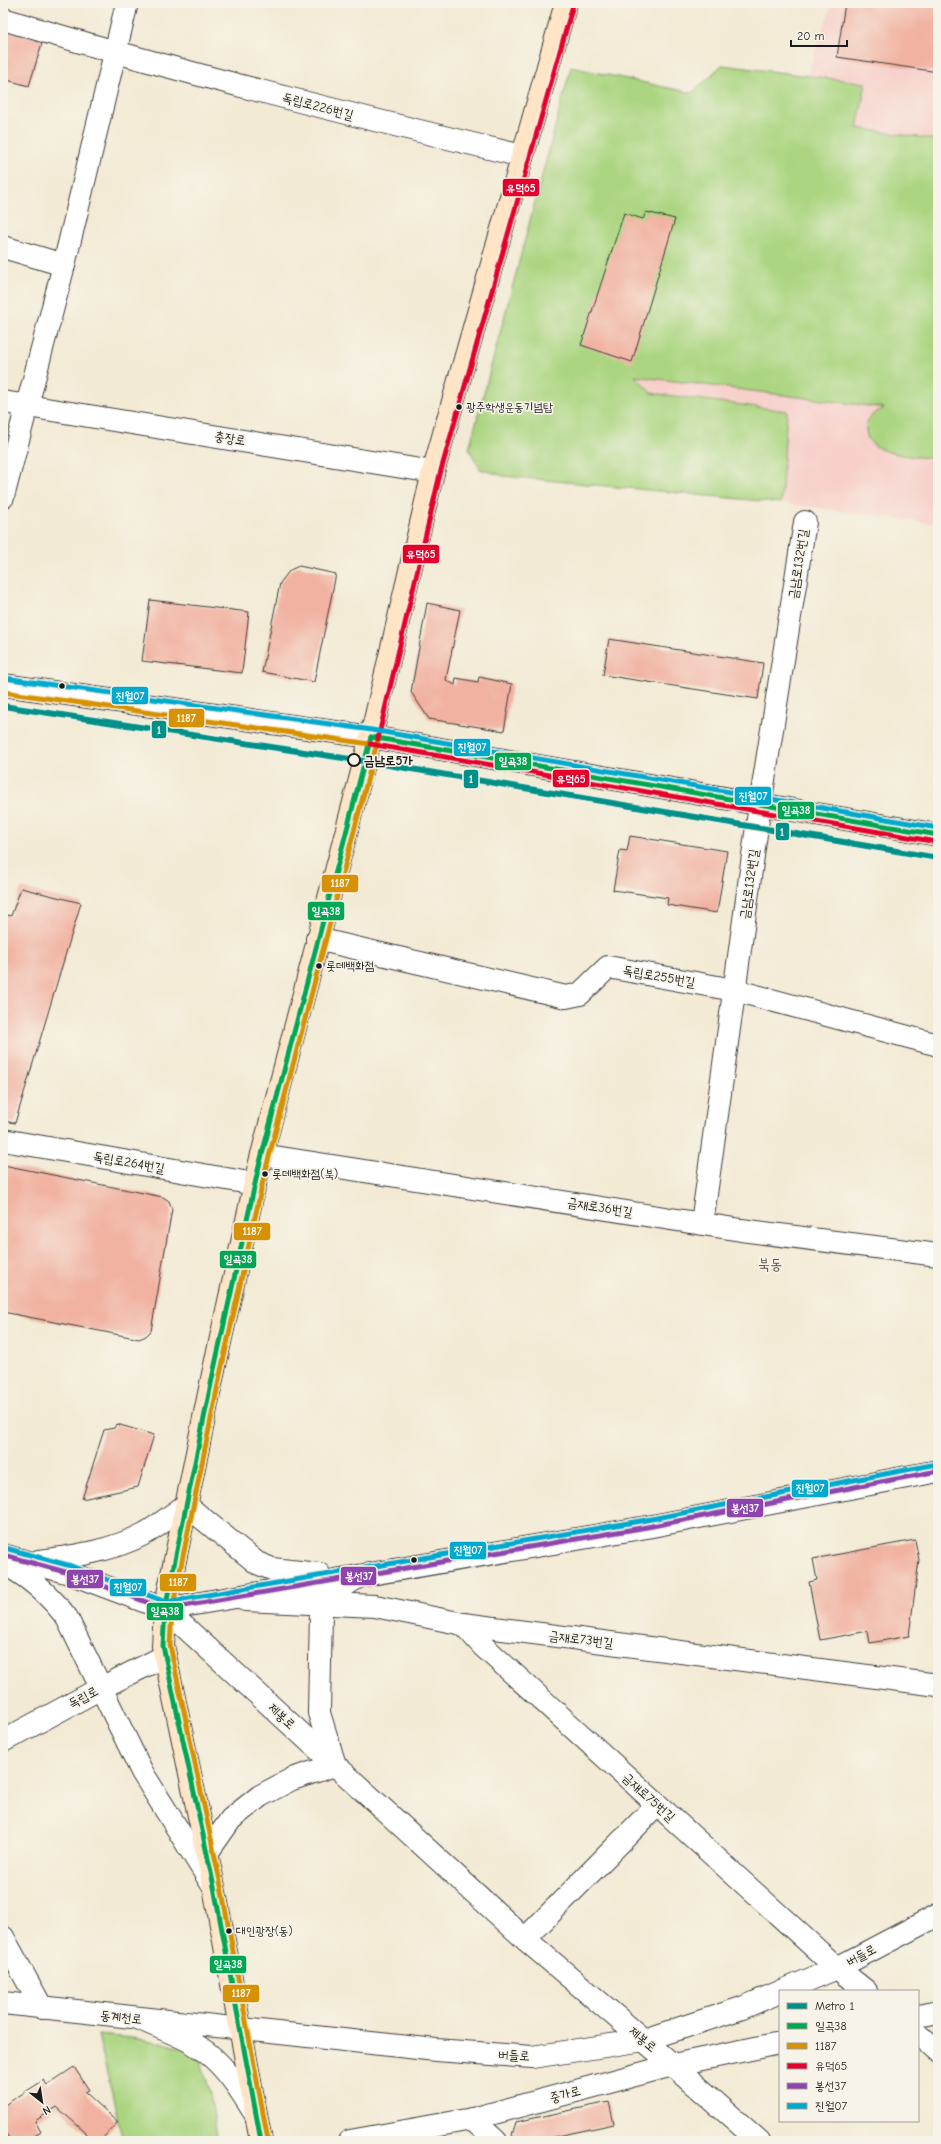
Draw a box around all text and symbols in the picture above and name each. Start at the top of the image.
scale bar [791,22,847,48]
text: 20 m [797,29,825,43]
street label: 독립로226번길 [281,89,355,123]
line badge: 유덕65 [502,178,540,197]
text: 유덕65 [506,182,536,195]
place label: 광주학생운동기념탑 [466,400,553,414]
marker: 광주학생운동기념탑 [454,402,464,412]
street label: 충장로 [213,428,247,448]
street label: 금남로132번길 [785,528,811,600]
line badge: 유덕65 [402,544,440,564]
text: 유덕65 [406,548,436,561]
unlabelled marker [57,681,67,691]
line badge: 진월07 [111,686,149,705]
text: 진월07 [116,690,145,703]
line badge: 1187 [168,708,205,728]
text: 1187 [176,712,196,725]
line badge: 1 [151,720,167,739]
text: 1 [157,724,161,737]
line badge: 진월07 [453,738,491,757]
text: 진월07 [458,741,487,754]
line badge: 일곡38 [494,752,532,771]
marker: 금남로5가 [347,753,361,767]
place label: 금남로5가 [364,753,413,768]
text: 일곡38 [499,755,528,768]
line badge: 1 [463,769,479,789]
line badge: 유덕65 [552,769,590,788]
text: 1 [469,773,473,786]
text: 유덕65 [556,773,586,786]
line badge: 진월07 [734,786,772,806]
text: 진월07 [739,790,768,803]
line badge: 일곡38 [777,801,815,820]
text: 일곡38 [782,804,811,817]
line badge: 1 [775,822,790,841]
text: 1 [780,826,784,839]
street label: 금남로132번길 [737,848,761,920]
line badge: 1187 [321,874,359,893]
text: 1187 [330,877,350,890]
line badge: 일곡38 [307,901,345,921]
text: 일곡38 [312,905,341,918]
place label: 롯데백화점 [326,959,374,973]
marker: 롯데백화점 [314,961,324,971]
street label: 독립로255번길 [622,962,696,990]
street label: 독립로264번길 [92,1148,166,1176]
place label: 롯데백화점(북) [272,1167,338,1181]
marker: 롯데백화점(북) [260,1169,270,1179]
street label: 금재로36번길 [566,1194,634,1220]
line badge: 1187 [233,1222,271,1241]
text: 1187 [242,1225,262,1238]
line badge: 일곡38 [219,1250,257,1269]
text: 일곡38 [224,1253,253,1266]
district label: 북동 [758,1255,782,1273]
line badge: 진월07 [791,1479,829,1498]
text: 진월07 [796,1482,825,1495]
line badge: 봉선37 [726,1498,764,1518]
text: 봉선37 [731,1502,759,1515]
line badge: 진월07 [449,1541,487,1560]
text: 진월07 [454,1544,483,1557]
unlabelled marker [409,1555,419,1565]
line badge: 봉선37 [340,1566,377,1586]
line badge: 봉선37 [66,1569,104,1589]
text: 봉선37 [345,1570,373,1583]
text: 봉선37 [71,1573,99,1586]
line badge: 1187 [159,1573,197,1592]
text: 1187 [168,1576,188,1589]
line badge: 진월07 [109,1578,147,1597]
text: 진월07 [114,1581,143,1594]
line badge: 일곡38 [146,1602,184,1621]
text: 일곡38 [151,1605,180,1618]
street label: 금재로73번길 [548,1628,614,1650]
street label: 독립로 [66,1683,100,1711]
street label: 제봉로 [265,1700,299,1732]
street label: 금재로75번길 [620,1770,678,1824]
place label: 대인광장(동) [236,1924,293,1938]
marker: 대인광장(동) [224,1926,234,1936]
street label: 버들로 [844,1941,878,1969]
line badge: 일곡38 [209,1955,247,1974]
text: 일곡38 [214,1958,243,1971]
line badge: 1187 [222,1984,260,2003]
text: 1187 [231,1987,251,2000]
legend [779,1990,919,2122]
text: Metro 1 [815,1999,854,2013]
street label: 동계천로 [99,2007,143,2027]
text: 일곡38 [815,2019,847,2033]
street label: 제봉로 [626,2023,660,2055]
text: 1187 [815,2039,837,2053]
street label: 버들로 [498,2047,530,2063]
text: 유덕65 [815,2059,847,2073]
text: 봉선37 [815,2079,846,2093]
north arrow [22,2082,62,2122]
street label: 중가로 [548,2083,582,2105]
text: 진월07 [815,2099,848,2113]
text: N [40,2103,53,2118]

